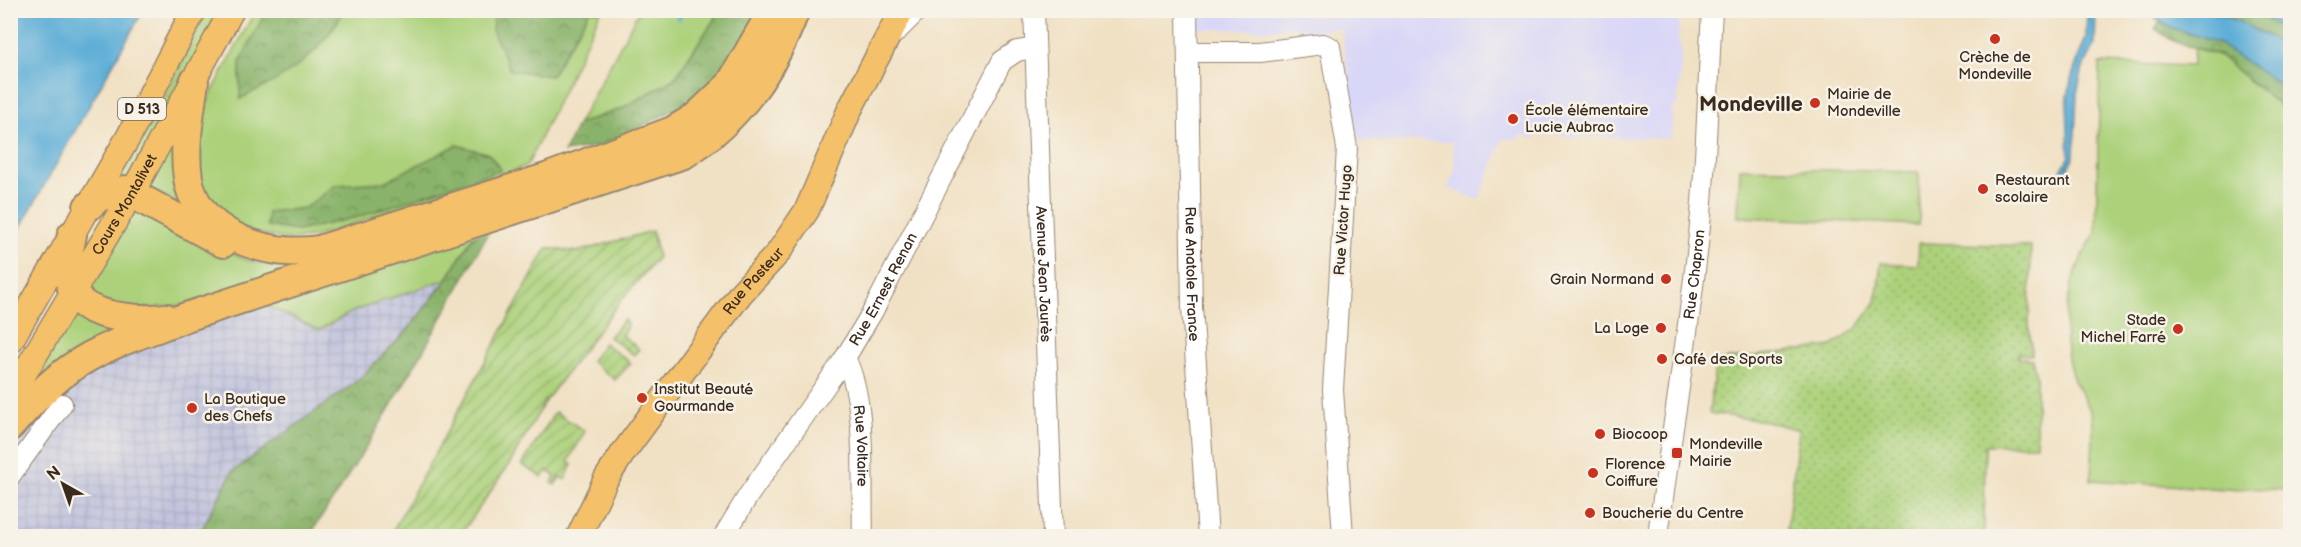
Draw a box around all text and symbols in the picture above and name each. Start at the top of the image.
marker: Crèche de Mondeville [1988,32,2002,46]
place label: Crèche de Mondeville [1958,48,2032,84]
place label: Mairie de Mondeville [1827,85,1901,121]
district label: Mondeville [1699,92,1803,117]
marker: Mairie de Mondeville [1808,96,1822,110]
road number: D 513 [118,98,166,120]
place label: École élémentaire Lucie Aubrac [1525,101,1649,137]
marker: École élémentaire Lucie Aubrac [1506,112,1520,126]
street label: Cours Montalivet [88,150,162,259]
street label: Rue Victor Hugo [1330,164,1357,276]
place label: Restaurant scolaire [1995,171,2070,207]
marker: Restaurant scolaire [1976,182,1990,196]
street label: Avenue Jean Jaurès [1031,205,1055,343]
street label: Rue Anatole France [1180,206,1203,342]
street label: Rue Chapron [1680,229,1709,321]
street label: Rue Ernest Renan [845,230,922,350]
street label: Rue Pasteur [719,244,789,319]
place label: Grain Normand [1550,270,1654,289]
marker: Grain Normand [1659,272,1673,286]
place label: Stade Michel Farré [2080,311,2166,347]
place label: La Loge [1594,319,1649,338]
marker: La Loge [1654,321,1668,335]
marker: Stade Michel Farré [2171,322,2185,336]
place label: Café des Sports [1674,350,1783,369]
marker: Café des Sports [1655,352,1669,366]
place label: Institut Beauté Gourmande [654,380,753,416]
place label: La Boutique des Chefs [204,390,286,426]
marker: Institut Beauté Gourmande [635,391,649,405]
marker: La Boutique des Chefs [185,401,199,415]
street label: Rue Voltaire [849,404,872,487]
place label: Biocoop [1612,425,1668,444]
marker: Biocoop [1593,427,1607,441]
place label: Mondeville Mairie [1689,435,1763,471]
marker: Mondeville Mairie [1670,446,1684,460]
north arrow [33,454,93,514]
place label: Florence Coiffure [1605,455,1665,491]
text: N [44,463,65,485]
marker: Florence Coiffure [1586,466,1600,480]
place label: Boucherie du Centre [1602,504,1744,523]
marker: Boucherie du Centre [1583,506,1597,520]

